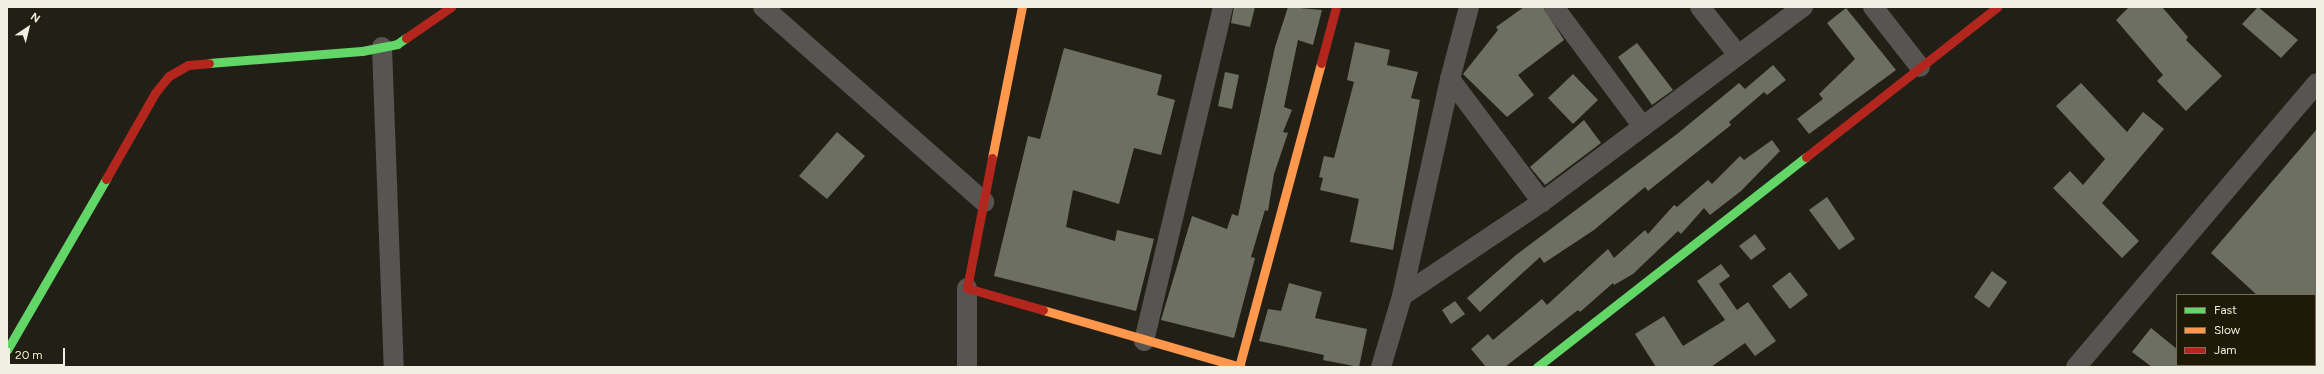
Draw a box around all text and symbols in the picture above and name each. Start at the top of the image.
north arrow [8,8,48,48]
text: N [28,10,42,26]
legend [2176,294,2316,366]
text: Fast [2214,303,2237,317]
text: Slow [2214,323,2240,337]
scale bar [10,340,67,366]
text: Jam [2214,343,2237,357]
text: 20 m [15,348,43,362]

